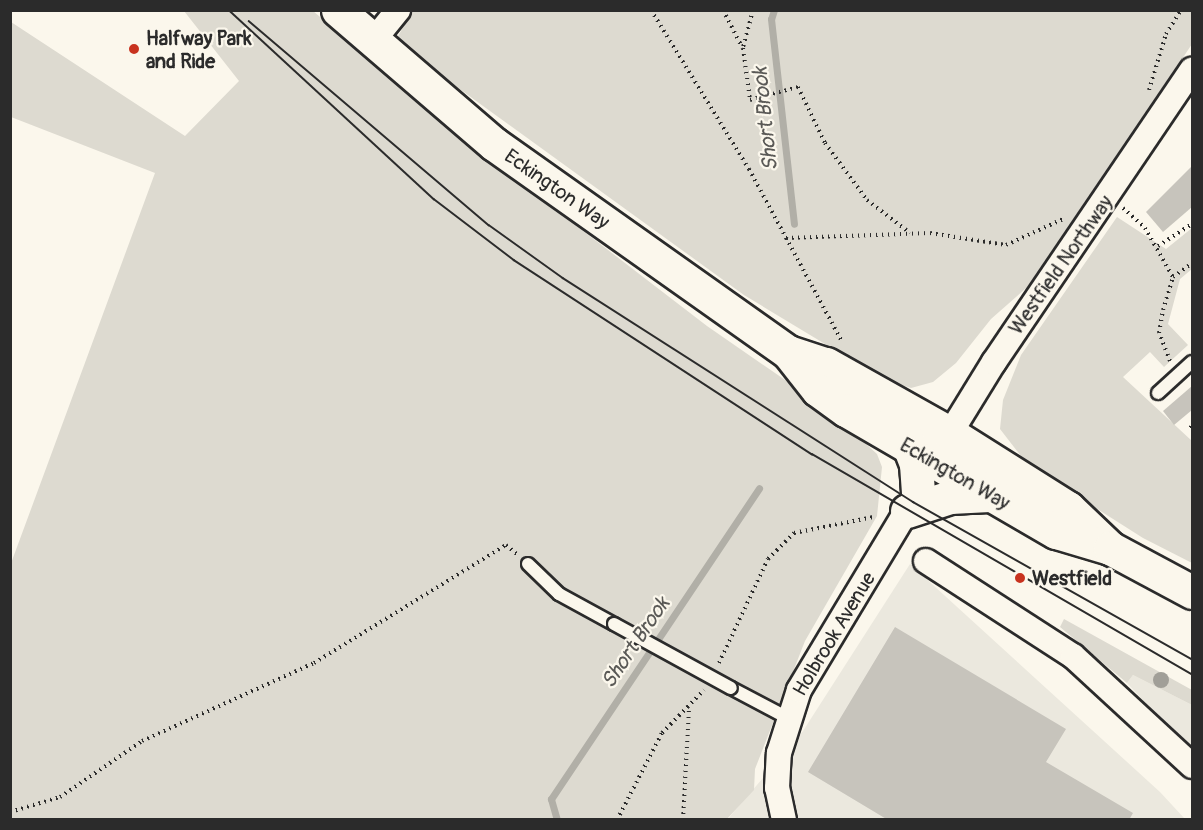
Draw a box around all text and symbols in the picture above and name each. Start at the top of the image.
place label: Halfway Park and Ride [146,26,252,73]
marker: Halfway Park and Ride [127,42,141,56]
water label: Short Brook [748,66,784,172]
street label: Eckington Way [500,144,614,234]
street label: Westfield Northway [1004,191,1118,339]
street label: Eckington Way [896,433,1014,515]
place label: Westfield [1032,566,1112,590]
street label: Holbrook Avenue [788,568,880,700]
marker: Westfield [1013,571,1027,585]
water label: Short Brook [596,593,676,693]

